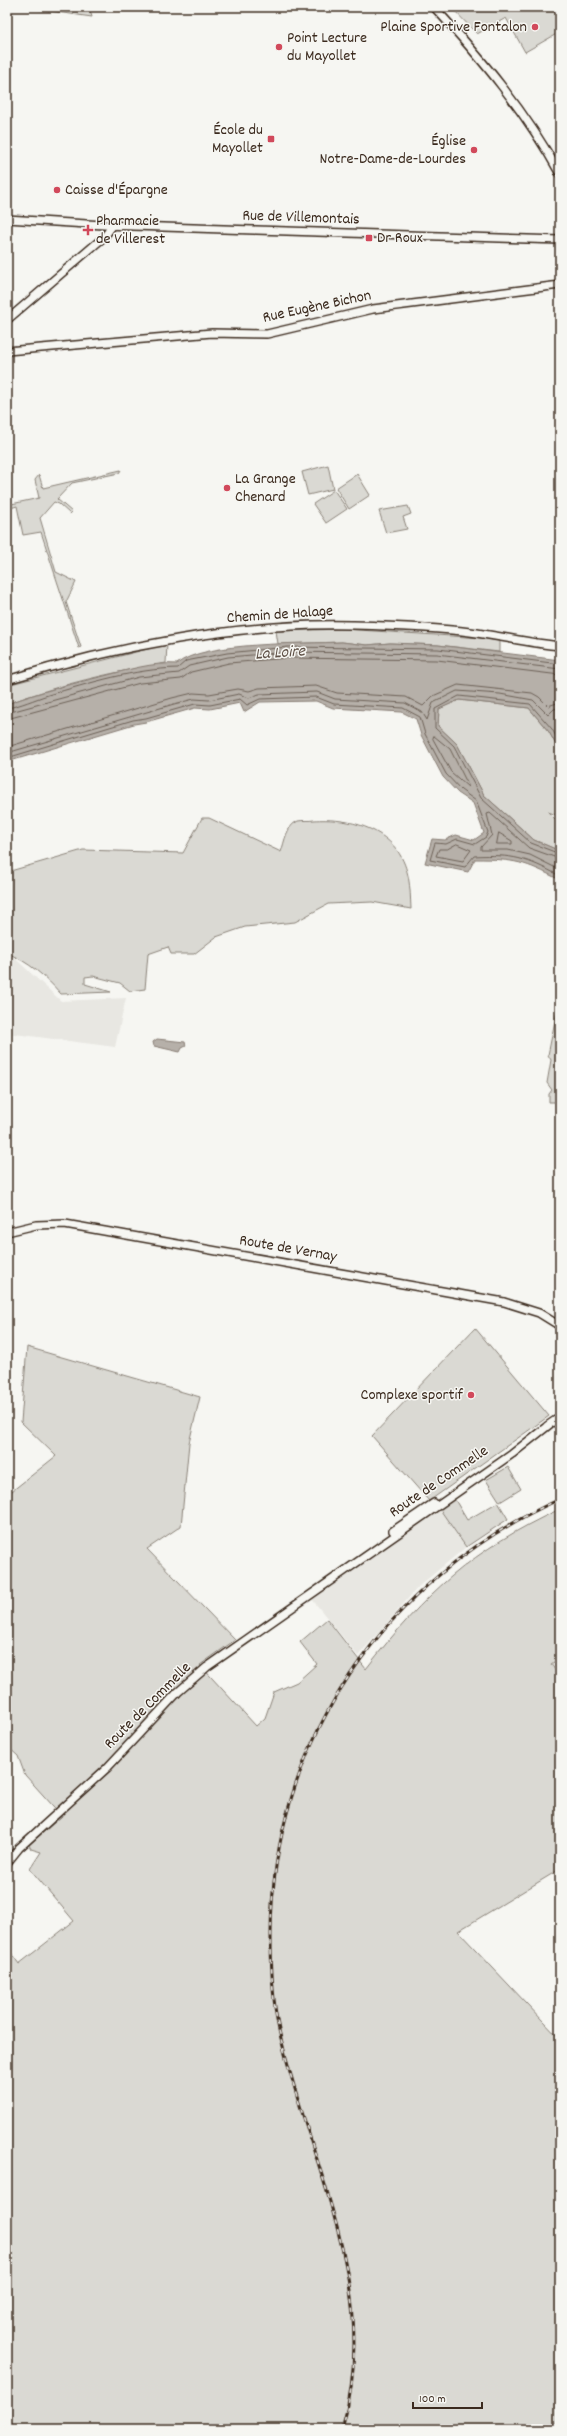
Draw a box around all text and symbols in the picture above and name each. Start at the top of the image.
place label: Plaine Sportive Fontalon [380,16,527,39]
marker: Plaine Sportive Fontalon [530,22,540,32]
place label: Point Lecture du Mayollet [287,27,367,68]
marker: Point Lecture du Mayollet [274,42,284,52]
place label: École du Mayollet [212,119,263,160]
place label: Église Notre-Dame-de-Lourdes [320,130,466,171]
marker: École du Mayollet [266,134,276,144]
marker: Église Notre-Dame-de-Lourdes [469,145,479,155]
place label: Caisse d'Épargne [65,179,168,202]
marker: Caisse d'Épargne [52,185,62,195]
street label: Rue de Villemontais [242,204,360,232]
place label: Pharmacie de Villerest [96,210,165,251]
marker: Pharmacie de Villerest [83,225,93,235]
place label: Dr Roux [377,227,423,250]
marker: Dr Roux [364,233,374,243]
street label: Rue Eugène Bichon [261,284,373,330]
place label: La Grange Chenard [235,468,296,509]
marker: La Grange Chenard [222,483,232,493]
street label: Chemin de Halage [226,600,334,630]
water label: La Loire [254,640,307,668]
street label: Route de Vernay [237,1229,339,1269]
place label: Complexe sportif [360,1384,463,1407]
marker: Complexe sportif [466,1390,476,1400]
street label: Route de Commelle [385,1440,493,1524]
street label: Route de Commelle [99,1657,197,1755]
scale bar [413,2384,482,2410]
text: 100 m [419,2391,446,2408]

